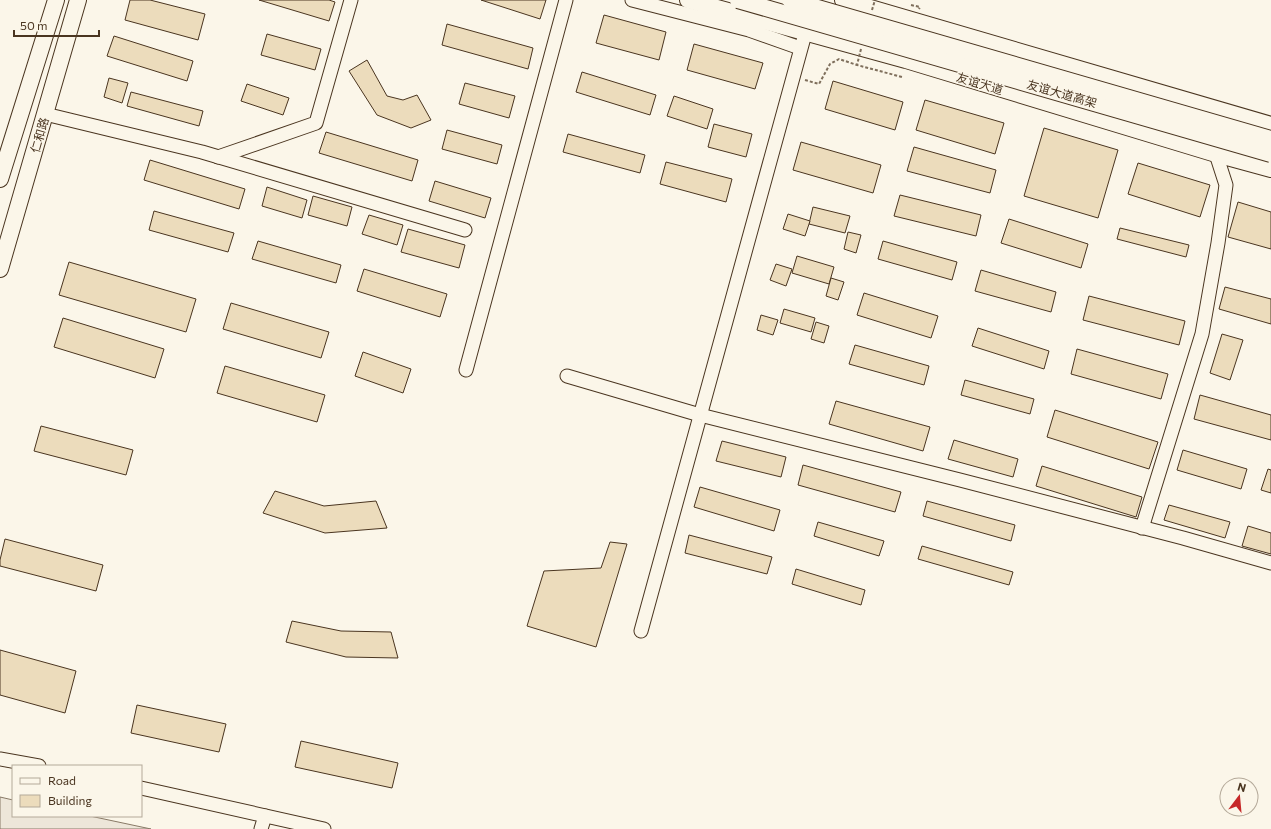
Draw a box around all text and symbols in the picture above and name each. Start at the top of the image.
scale bar [14,12,99,38]
text: 50 m [20,18,48,32]
street label: 友谊大道 [955,69,1005,97]
street label: 友谊大道高架 [1025,76,1099,110]
street label: 仁和路 [27,116,51,154]
legend [12,765,142,817]
text: Road [48,773,76,787]
north arrow [1219,777,1259,817]
text: N [1236,780,1248,794]
text: Building [48,793,92,807]

